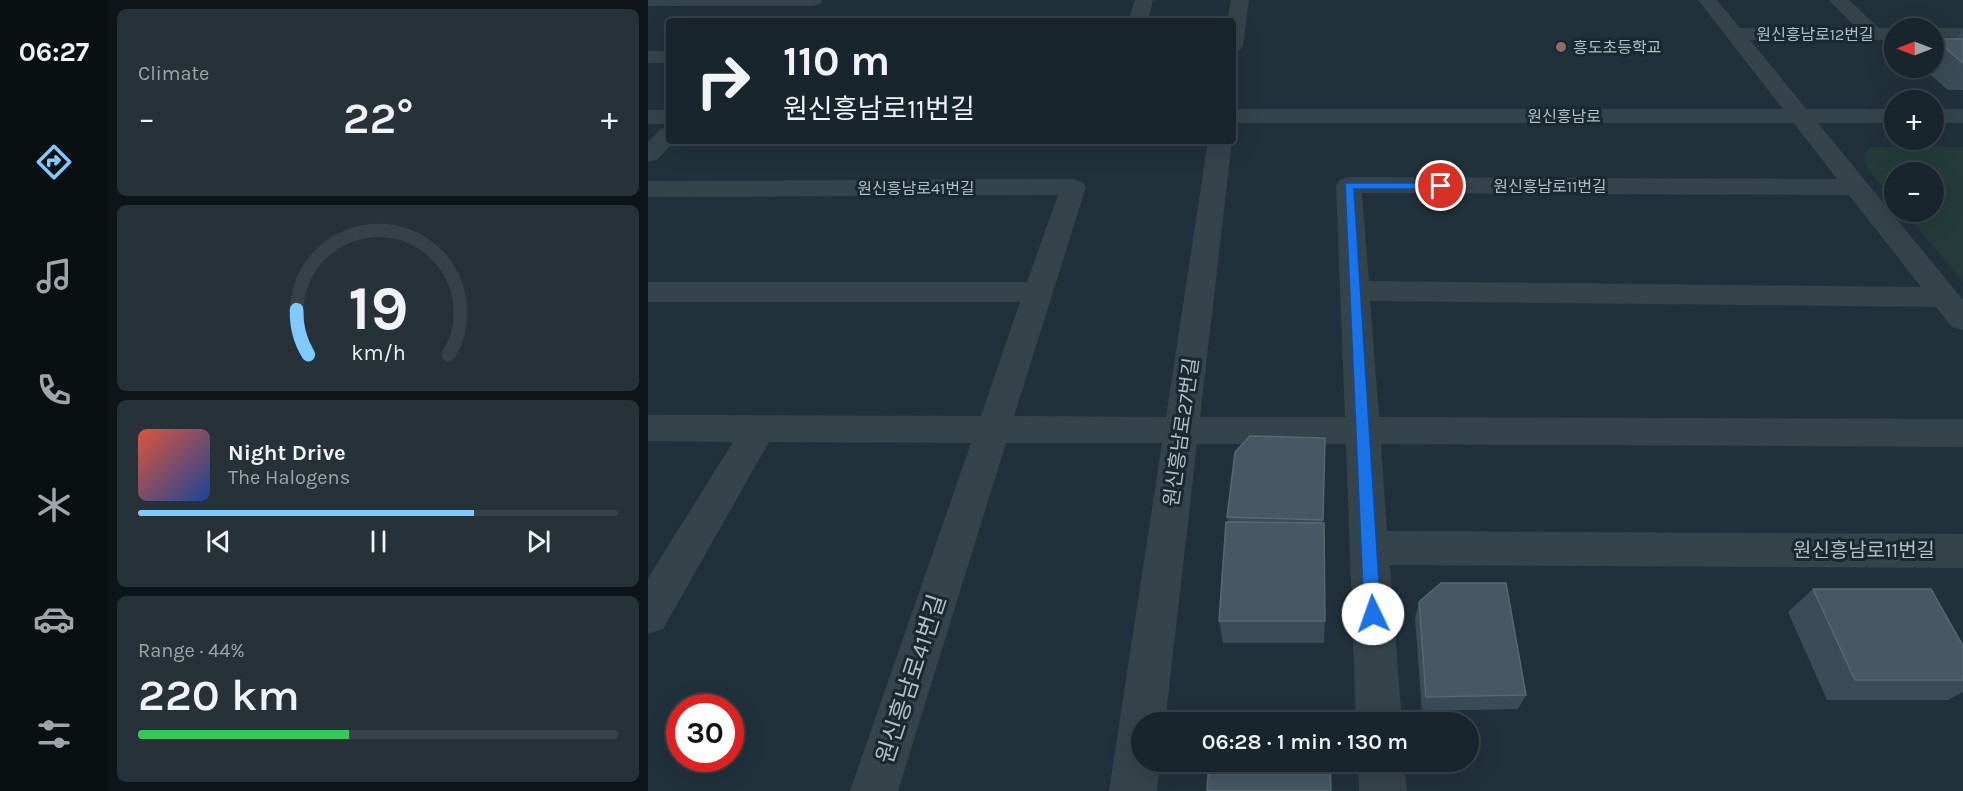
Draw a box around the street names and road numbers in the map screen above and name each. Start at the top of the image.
street label: 원신흥남로12번길 [1756,25,1874,44]
street label: 원신흥남로 [1527,107,1601,126]
street label: 원신흥남로11번길 [1493,177,1607,196]
street label: 원신흥남로41번길 [857,179,975,198]
street label: 원신흥남로27번길 [1160,356,1203,508]
street label: 원신흥남로11번길 [1793,539,1935,562]
street label: 원신흥남로41번길 [871,591,951,767]

